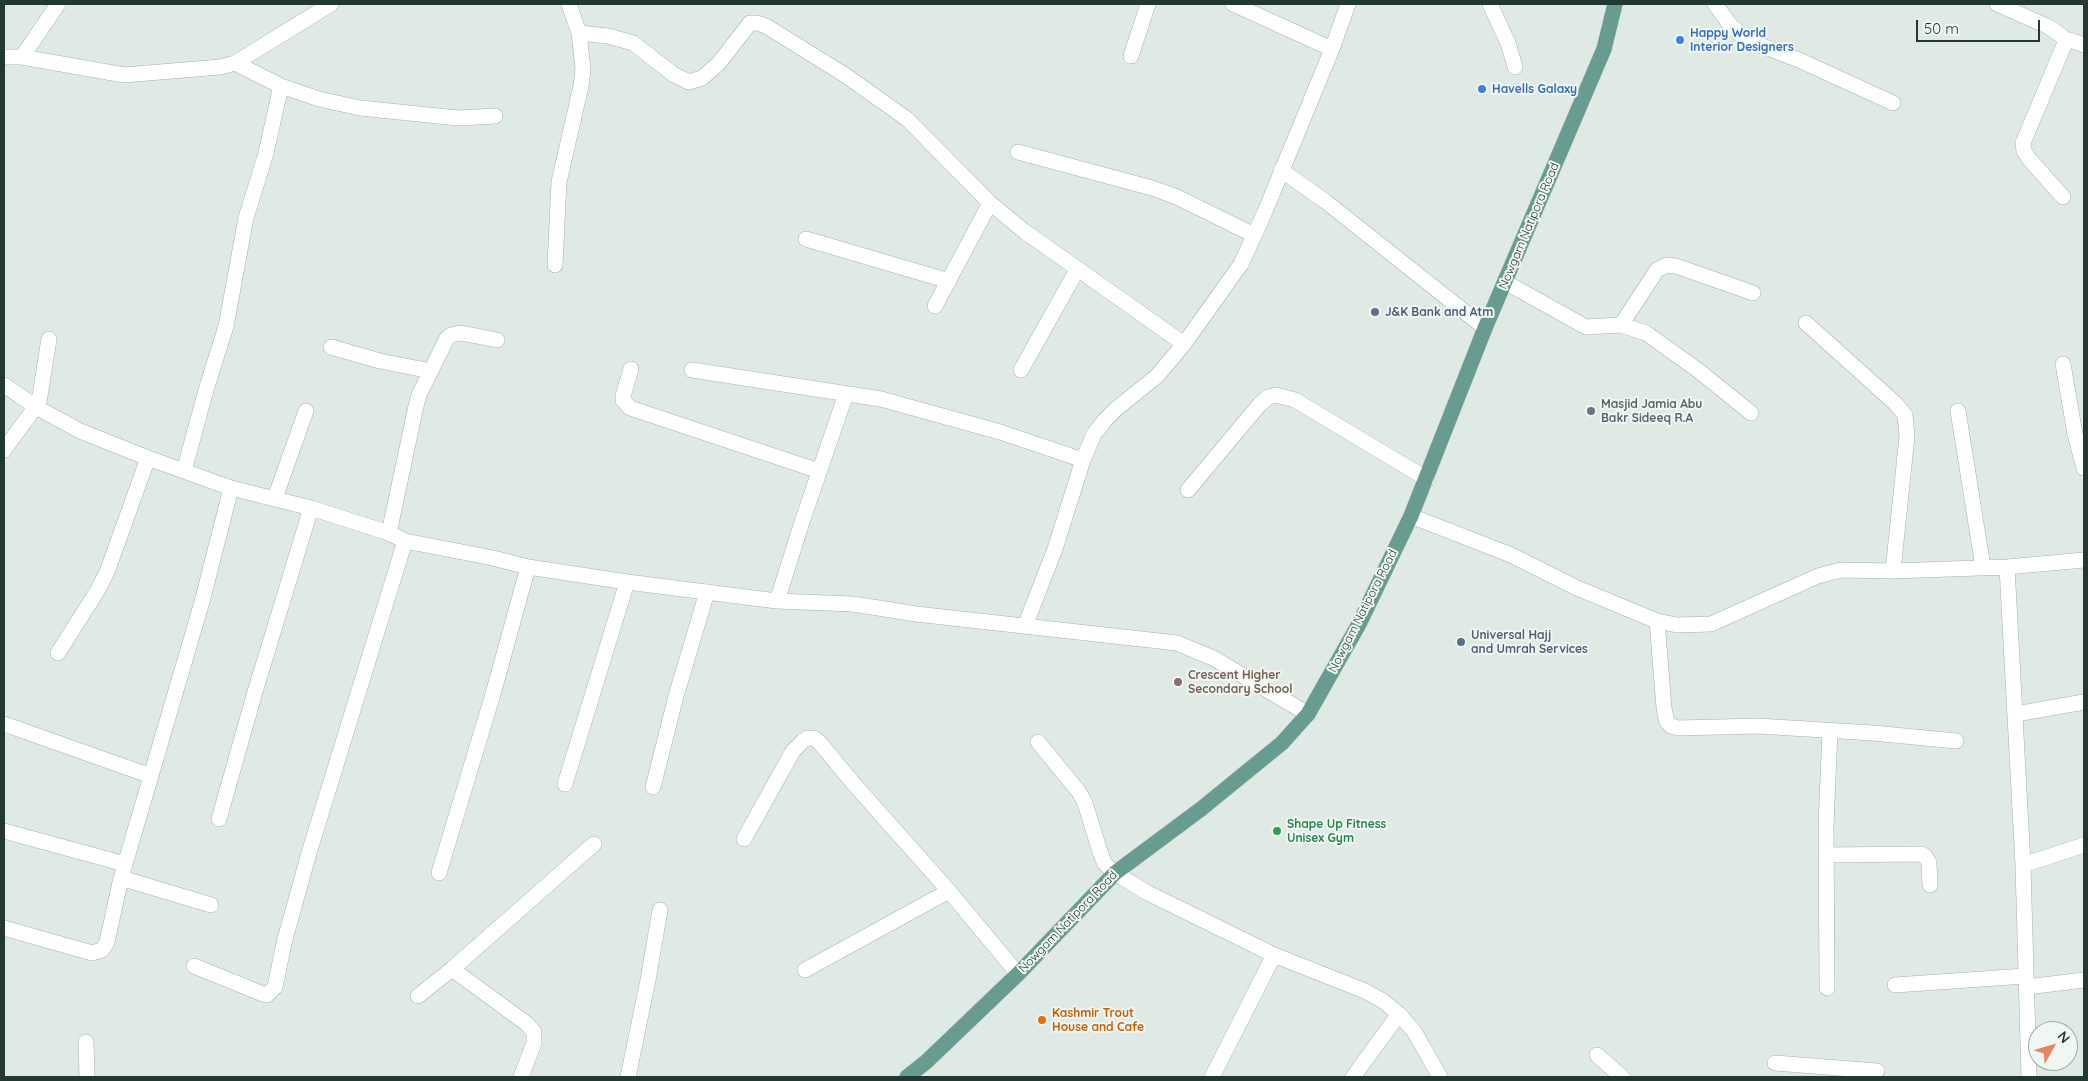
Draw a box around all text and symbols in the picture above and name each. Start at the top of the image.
scale bar [1918,10,2042,42]
text: 50 m [1924,19,1959,38]
place label: Happy World Interior Designers [1690,26,1794,54]
marker: Happy World Interior Designers [1674,34,1686,46]
place label: Havells Galaxy [1492,82,1577,96]
marker: Havells Galaxy [1476,83,1488,95]
street label: Nowgam Natipora Road [1496,161,1562,291]
place label: J&K Bank and Atm [1385,305,1493,319]
marker: J&K Bank and Atm [1369,306,1381,318]
place label: Masjid Jamia Abu Bakr Sideeq R.A [1601,397,1702,425]
marker: Masjid Jamia Abu Bakr Sideeq R.A [1585,405,1597,417]
street label: Nowgam Natipora Road [1326,547,1400,675]
place label: Universal Hajj and Umrah Services [1471,628,1588,656]
marker: Universal Hajj and Umrah Services [1455,636,1467,648]
place label: Crescent Higher Secondary School [1188,668,1292,696]
marker: Crescent Higher Secondary School [1172,676,1184,688]
place label: Shape Up Fitness Unisex Gym [1287,817,1386,845]
marker: Shape Up Fitness Unisex Gym [1271,825,1283,837]
street label: Nowgam Natipora Road [1016,868,1120,976]
place label: Kashmir Trout House and Cafe [1052,1006,1144,1034]
marker: Kashmir Trout House and Cafe [1036,1014,1048,1026]
north arrow [2028,1021,2078,1071]
text: N [2054,1028,2074,1047]

